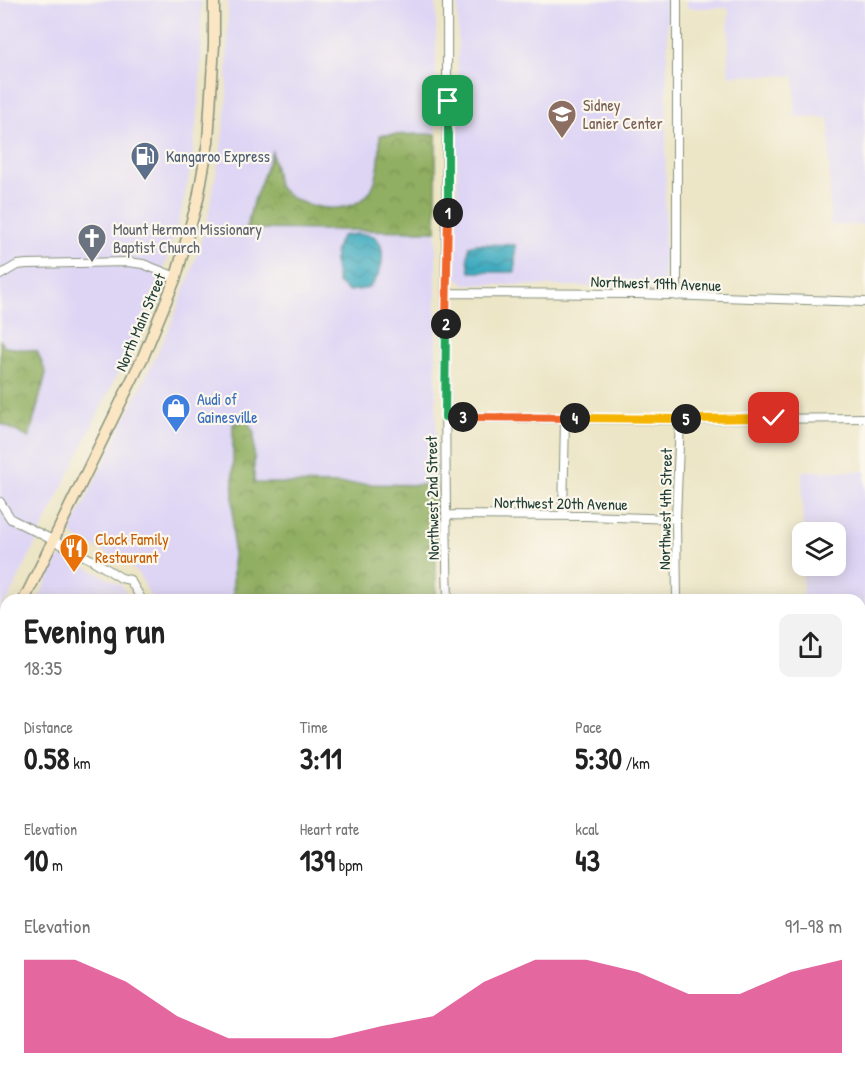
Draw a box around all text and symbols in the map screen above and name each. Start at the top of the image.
pin [422,75,473,126]
icon: arrive [431,84,464,117]
place label: Sidney Lanier Center [583,94,663,134]
school or university icon: Sidney Lanier Center [546,98,578,140]
fuel station icon: Kangaroo Express [129,140,161,182]
place label: Kangaroo Express [166,145,270,167]
pin: 1 [433,198,463,228]
text: 1 [445,202,451,224]
place label: Mount Hermon Missionary Baptist Church [113,218,262,258]
church icon: Mount Hermon Missionary Baptist Church [76,222,108,264]
street label: North Main Street [109,269,171,374]
street label: Northwest 19th Avenue [590,270,722,296]
pin: 2 [431,309,461,339]
text: 2 [442,313,450,335]
place label: Audi of Gainesville [197,388,258,428]
shop icon: Audi of Gainesville [160,392,192,434]
pin [748,392,799,443]
icon: check [757,401,790,434]
pin: 3 [448,402,478,432]
pin: 4 [560,403,590,433]
pin: 5 [671,404,701,434]
text: 3 [459,406,467,428]
text: 4 [572,407,578,429]
text: 5 [683,408,689,430]
street label: Northwest 2nd Street [420,435,444,560]
street label: Northwest 4th Street [653,448,677,570]
street label: Northwest 20th Avenue [494,491,629,515]
map controls [792,522,846,576]
button: layers [792,522,846,576]
place label: Clock Family Restaurant [95,528,169,568]
restaurant icon: Clock Family Restaurant [58,532,90,574]
text: Evening run [24,609,165,653]
button: share [779,614,842,677]
text: 18:35 [24,654,62,681]
text: Distance [24,716,73,738]
text: Time [300,716,328,738]
text: Pace [575,716,602,738]
text: 0.58 [24,738,70,778]
text: 3:11 [300,738,342,778]
text: 5:30 [575,738,622,778]
text: km [70,752,91,774]
text: /km [622,752,650,774]
text: Elevation [24,818,77,840]
text: Heart rate [300,818,359,840]
text: kcal [575,818,599,840]
text: 10 [24,840,48,880]
text: 139 [300,840,335,880]
text: 43 [575,840,600,880]
text: m [48,854,63,876]
text: bpm [335,854,363,876]
text: Elevation [24,912,90,939]
text: 91–98 m [785,912,842,939]

